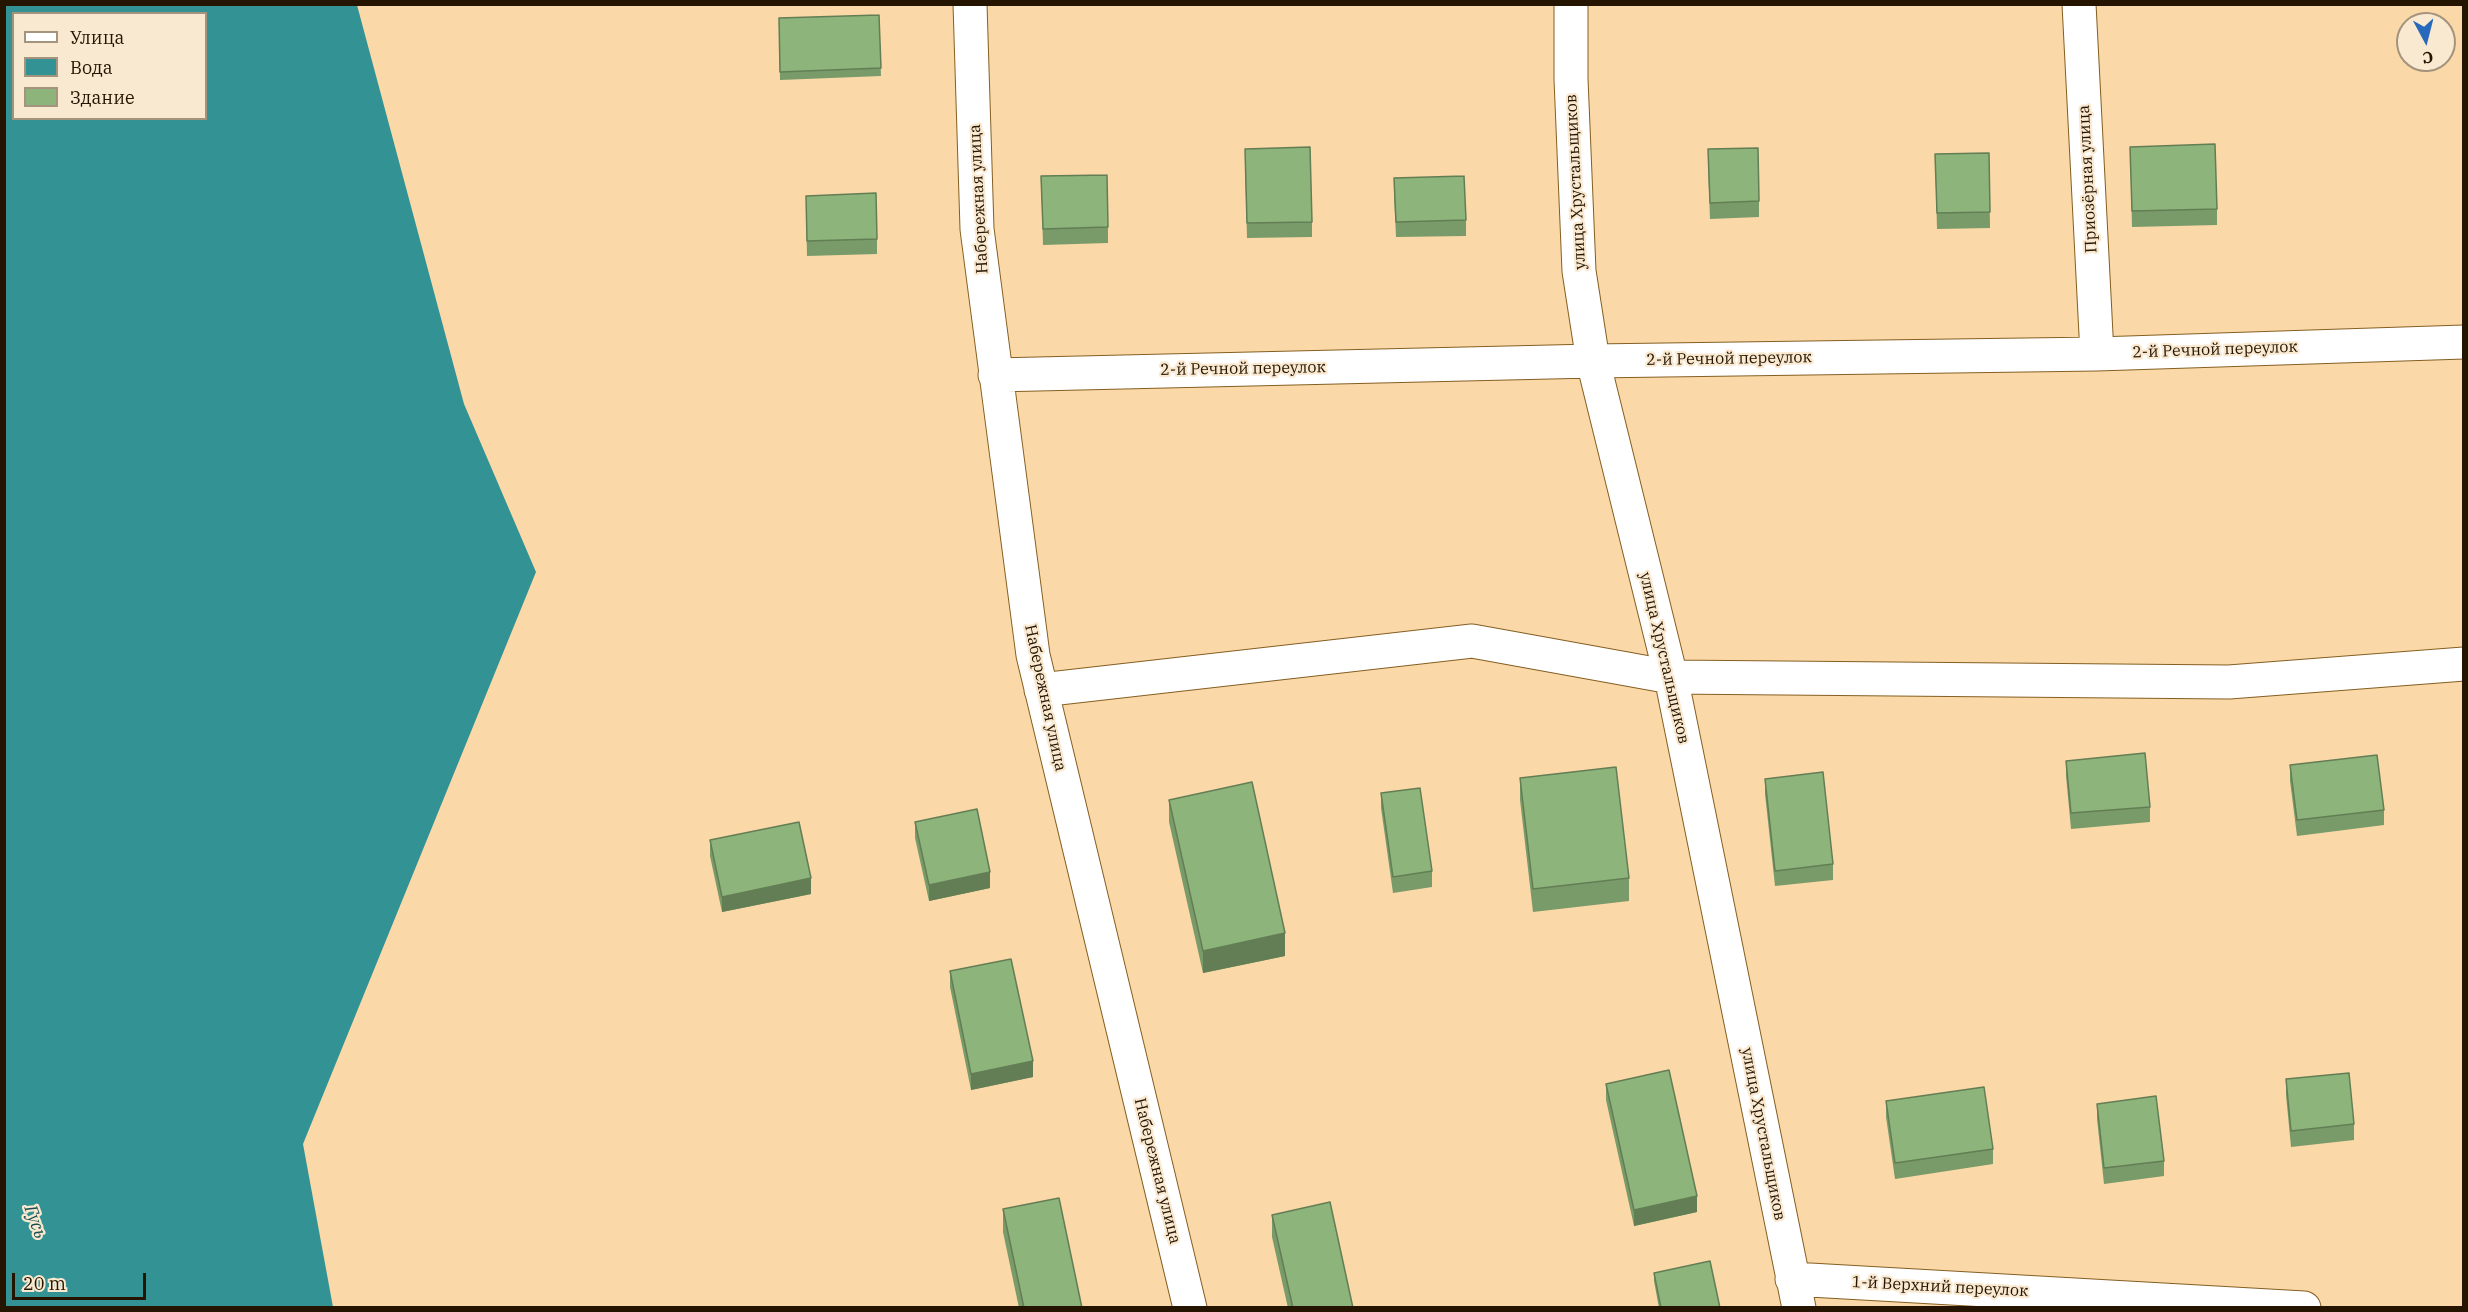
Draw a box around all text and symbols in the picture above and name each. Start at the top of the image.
legend [12,12,207,120]
north arrow [2396,12,2456,72]
text: Улица [70,26,124,49]
text: С [2421,47,2434,68]
text: Вода [70,56,113,79]
text: Здание [70,86,135,109]
street label: улица Хрустальщиков [1562,94,1590,270]
street label: Приозёрная улица [2075,105,2101,253]
street label: Набережная улица [965,124,993,274]
street label: 2-й Речной переулок [2132,338,2298,362]
street label: 2-й Речной переулок [1646,348,1812,370]
street label: 2-й Речной переулок [1160,358,1326,380]
street label: улица Хрустальщиков [1635,570,1693,746]
street label: Набережная улица [1020,623,1070,773]
street label: улица Хрустальщиков [1737,1046,1789,1222]
street label: Набережная улица [1130,1096,1184,1246]
water label: Гусь [19,1202,51,1242]
scale bar [15,1261,148,1299]
text: 20 m [23,1272,66,1295]
street label: 1-й Верхний переулок [1851,1273,2029,1301]

